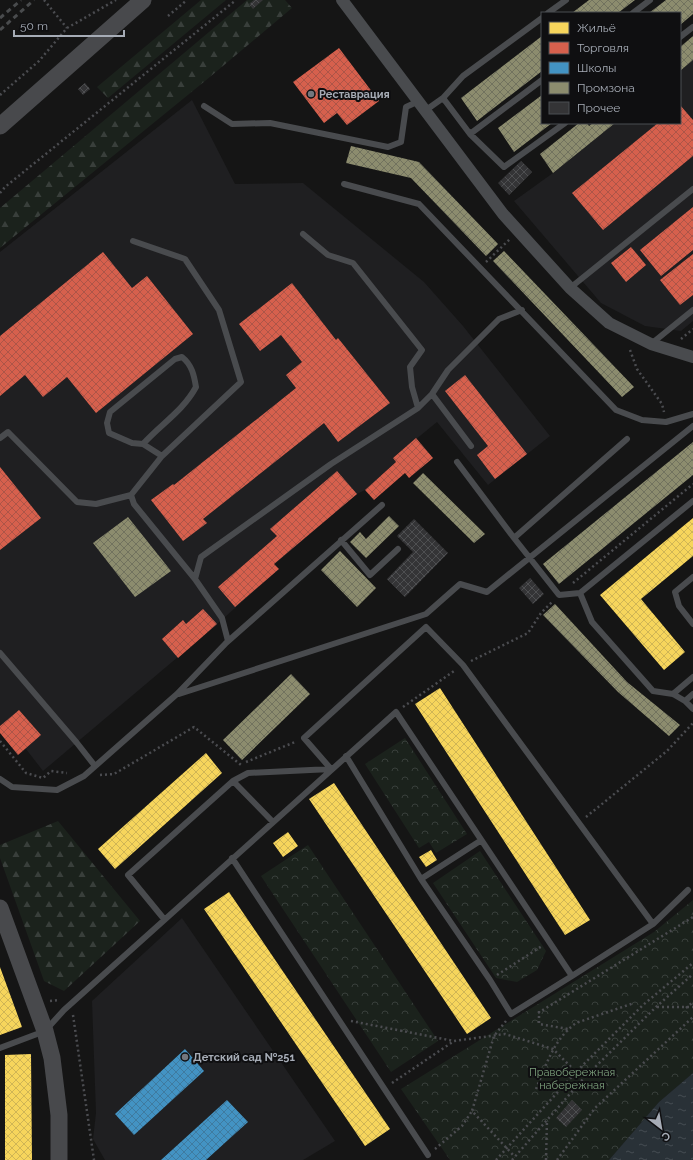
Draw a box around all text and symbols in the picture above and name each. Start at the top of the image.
scale bar [14,12,124,38]
legend [541,12,681,124]
text: 50 m [20,19,48,33]
text: Жильё [577,21,616,35]
text: Торговля [577,41,629,55]
text: Школы [577,61,616,75]
text: Промзона [577,81,635,95]
place label: Реставрация [319,88,390,101]
marker: Реставрация [306,89,316,99]
text: Прочее [577,101,620,115]
place label: Детский сад №251 [193,1051,295,1064]
marker: Детский сад №251 [180,1052,190,1062]
park label: Правобережная набережная [529,1066,615,1092]
north arrow [641,1108,681,1148]
text: С [659,1129,672,1144]

